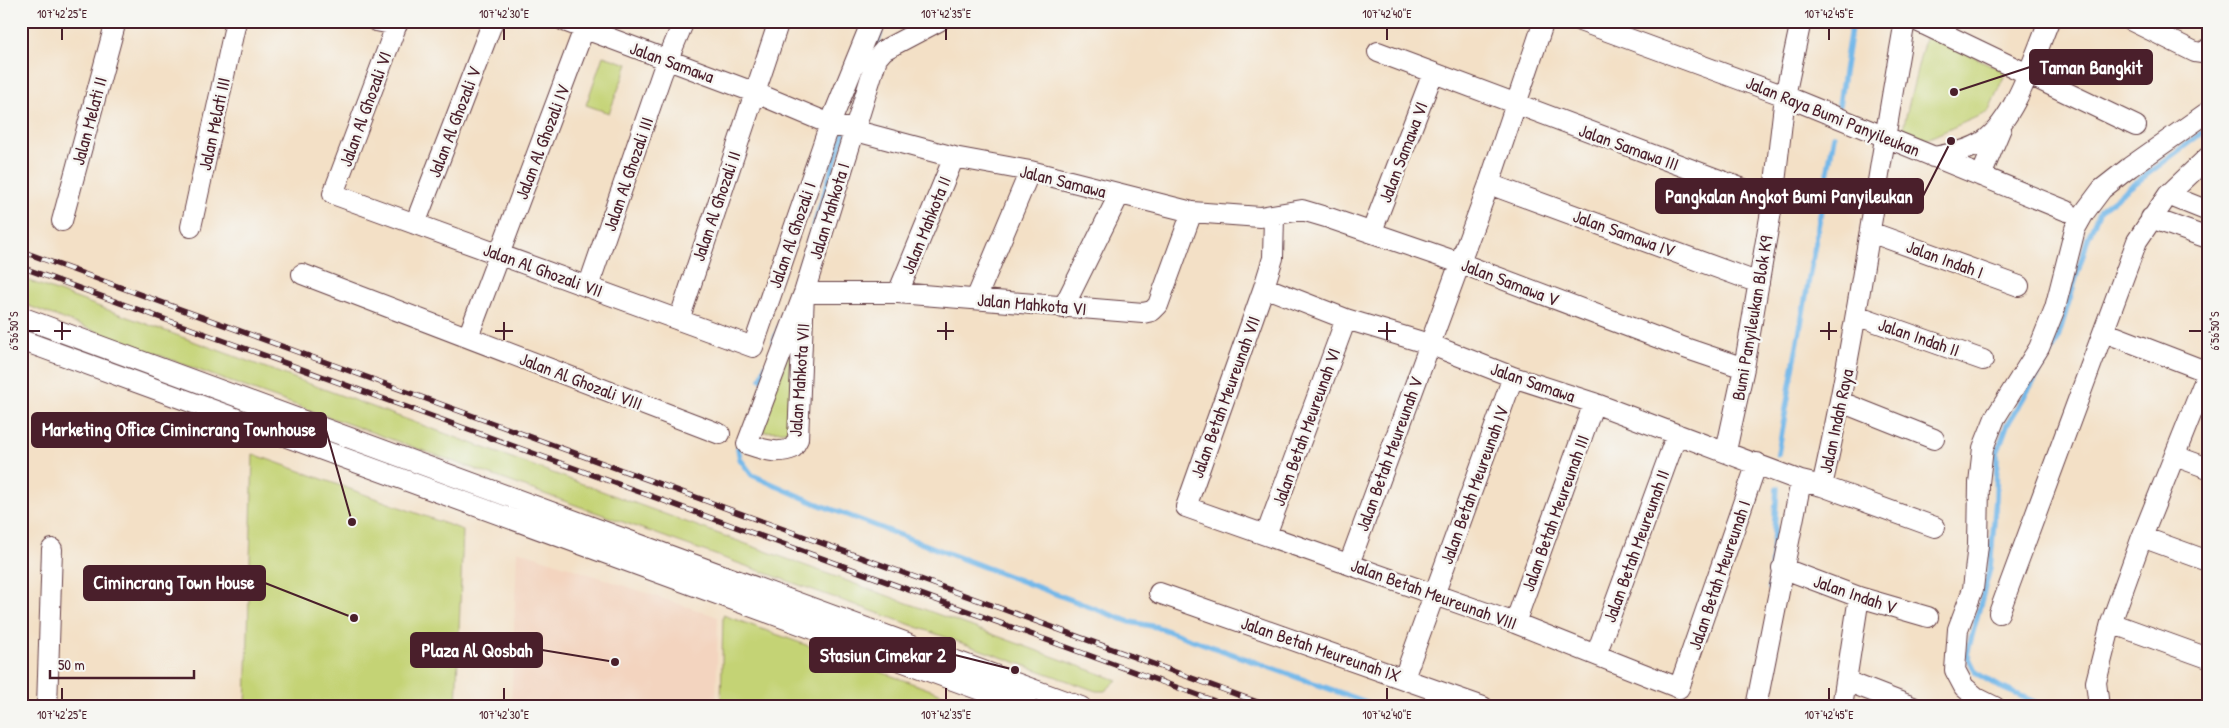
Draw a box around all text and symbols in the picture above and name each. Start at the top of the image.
text: 107°42'25"E [37,5,88,22]
text: 107°42'30"E [479,5,530,22]
text: 107°42'35"E [921,5,972,22]
text: 107°42'40"E [1362,5,1412,22]
text: 107°42'45"E [1804,5,1854,22]
street label: Jalan Samawa [626,35,718,89]
street label: Jalan Al Ghozali VI [333,48,397,170]
callout: Taman Bangkit [2030,50,2152,84]
text: Taman Bangkit [2039,54,2144,81]
street label: Jalan Al Ghozali V [421,62,487,181]
street label: Jalan Raya Bumi Panyileukan [1742,70,1924,162]
street label: Jalan Melati II [65,74,113,168]
street label: Jalan Melati III [192,75,236,173]
street label: Jalan Al Ghozali IV [509,80,576,203]
street label: Jalan Samawa VI [1372,98,1434,206]
street label: Jalan Al Ghozali III [597,113,659,235]
street label: Jalan Samawa III [1576,117,1682,177]
street label: Jalan Al Ghozali II [685,147,747,265]
street label: Jalan Samawa [1017,158,1109,204]
street label: Jalan Mahkota I [802,160,856,262]
street label: Jalan Mahkota II [895,172,957,278]
street label: Jalan Al Ghozali I [762,178,822,292]
callout: Pangkalan Angkot Bumi Panyileukan [1656,179,1923,213]
text: Pangkalan Angkot Bumi Panyileukan [1665,183,1913,210]
street label: Jalan Samawa IV [1570,203,1679,263]
street label: Bumi Panyileukan Blok K9 [1725,233,1779,402]
street label: Jalan Indah I [1903,234,1987,284]
street label: Jalan Al Ghozali VII [480,237,606,303]
street label: Jalan Samawa V [1458,252,1563,312]
street label: Jalan Mahkota VI [976,287,1088,321]
text: 6°56'50"S [5,311,22,351]
street label: Jalan Indah II [1875,311,1963,363]
text: 6°56'50"S [2206,311,2223,351]
street label: Jalan Betah Meureunah VII [1184,312,1266,482]
street label: Jalan Mahkota VII [783,322,815,438]
street label: Jalan Betah Meureunah VI [1266,344,1346,510]
street label: Jalan Al Ghozali VIII [516,346,646,416]
street label: Jalan Samawa [1487,356,1579,408]
street label: Jalan Indah Raya [1813,367,1859,475]
street label: Jalan Betah Meureunah V [1349,373,1429,535]
street label: Jalan Betah Meureunah IV [1434,402,1515,568]
callout: Marketing Office Cimincrang Townhouse [32,413,326,447]
text: Marketing Office Cimincrang Townhouse [42,416,316,443]
street label: Jalan Betah Meureunah III [1515,431,1595,595]
street label: Jalan Betah Meureunah II [1597,466,1675,626]
street label: Jalan Betah Meureunah I [1682,497,1756,653]
street label: Jalan Betah Meureunah VIII [1347,552,1521,636]
callout: Cimincrang Town House [84,566,265,600]
street label: Jalan Indah V [1810,568,1901,620]
text: Cimincrang Town House [93,569,255,596]
street label: Jalan Betah Meureunah IX [1238,610,1404,688]
callout: Plaza Al Qosbah [411,633,542,667]
text: Plaza Al Qosbah [422,637,532,663]
callout: Stasiun Cimekar 2 [810,638,955,672]
text: Stasiun Cimekar 2 [820,642,946,668]
scale bar [50,648,194,680]
text: 50 m [58,654,85,675]
text: 107°42'25"E [37,706,88,723]
text: 107°42'30"E [479,706,530,723]
text: 107°42'35"E [921,706,972,723]
text: 107°42'40"E [1362,706,1412,723]
text: 107°42'45"E [1804,706,1854,723]

